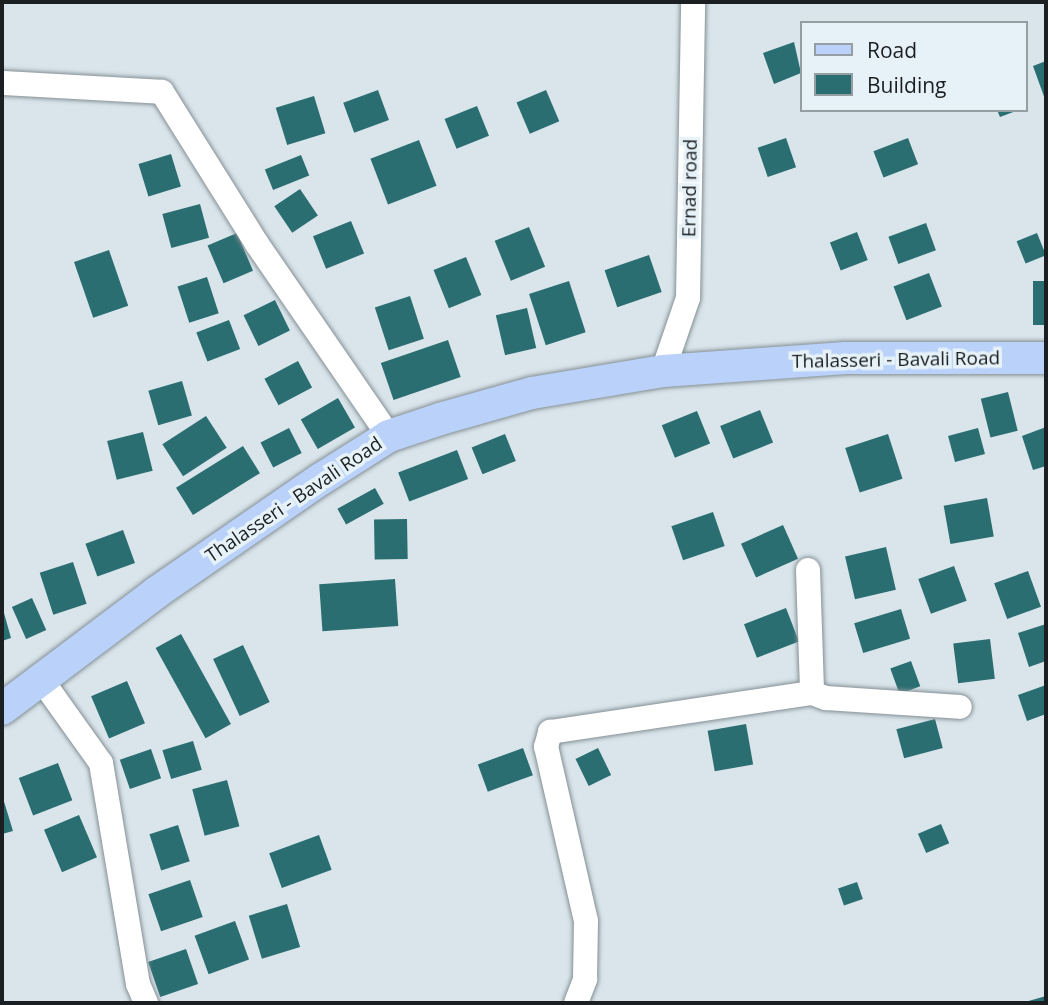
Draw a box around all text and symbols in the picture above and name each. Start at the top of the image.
legend [800,21,1027,112]
text: Road [867,36,917,64]
text: Building [867,71,946,99]
street label: Ernad road [678,139,702,237]
street label: Thalasseri - Bavali Road [792,347,1000,373]
street label: Thalasseri - Bavali Road [201,432,387,568]

